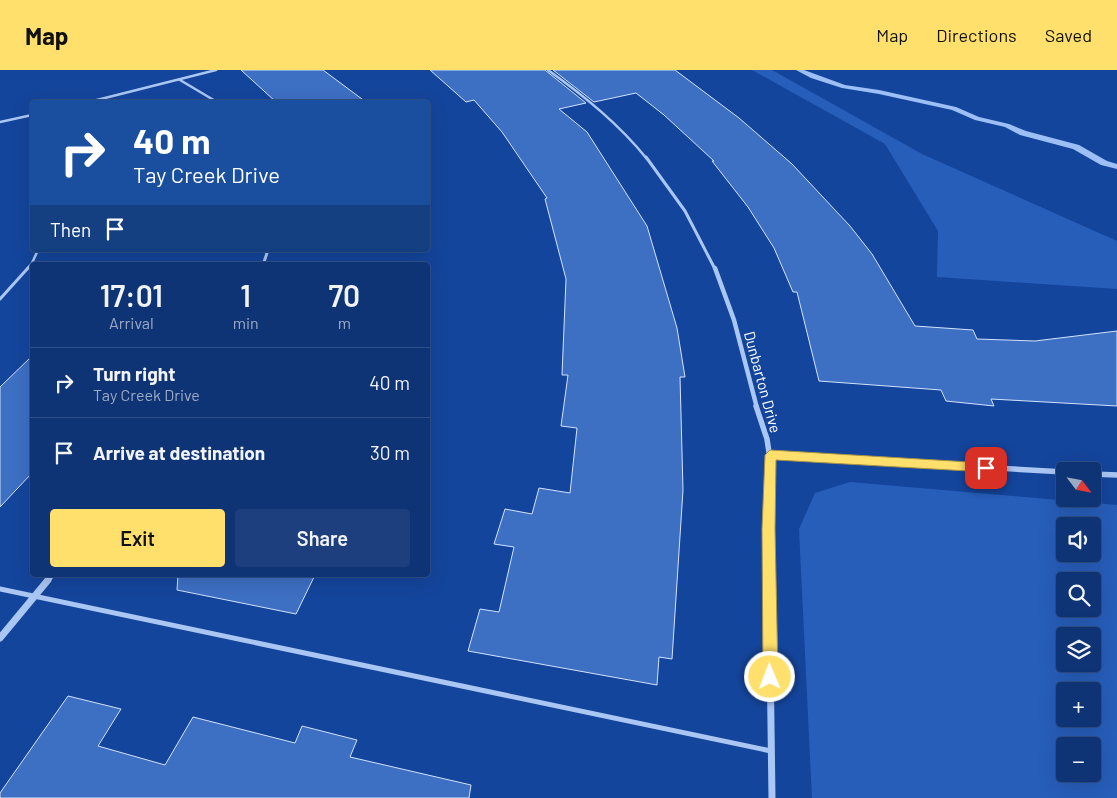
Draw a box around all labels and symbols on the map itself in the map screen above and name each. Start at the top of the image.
street label: Dunbarton Drive [741,329,785,435]
pin [965,447,1007,489]
north arrow [1056,462,1101,508]
position arrow [743,650,795,702]

